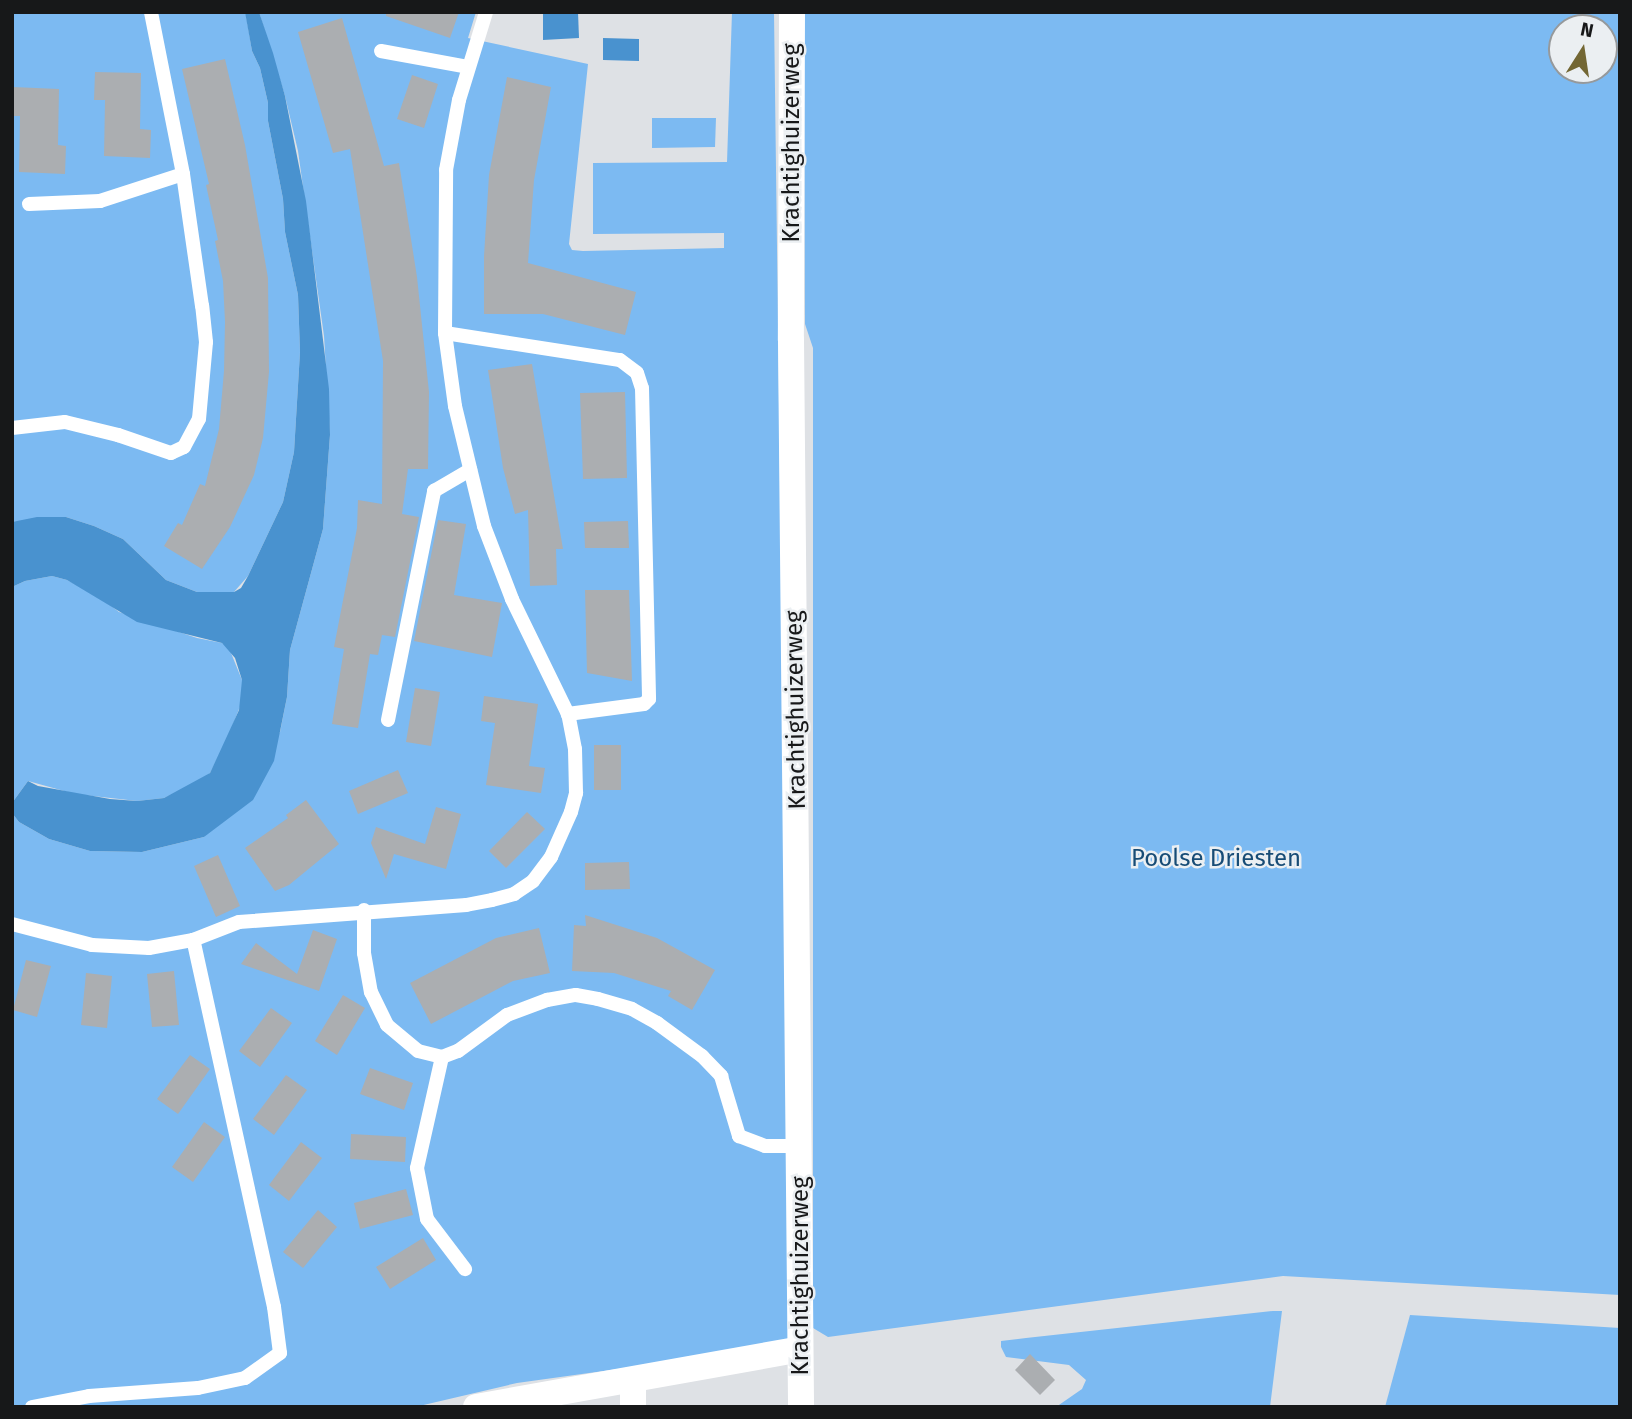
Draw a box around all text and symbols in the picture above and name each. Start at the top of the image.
north arrow [1548,14,1618,84]
text: N [1578,17,1596,42]
street label: Krachtighuizerweg [778,43,806,243]
street label: Krachtighuizerweg [780,610,812,810]
park label: Poolse Driesten [1131,845,1301,873]
street label: Krachtighuizerweg [787,1176,815,1376]

